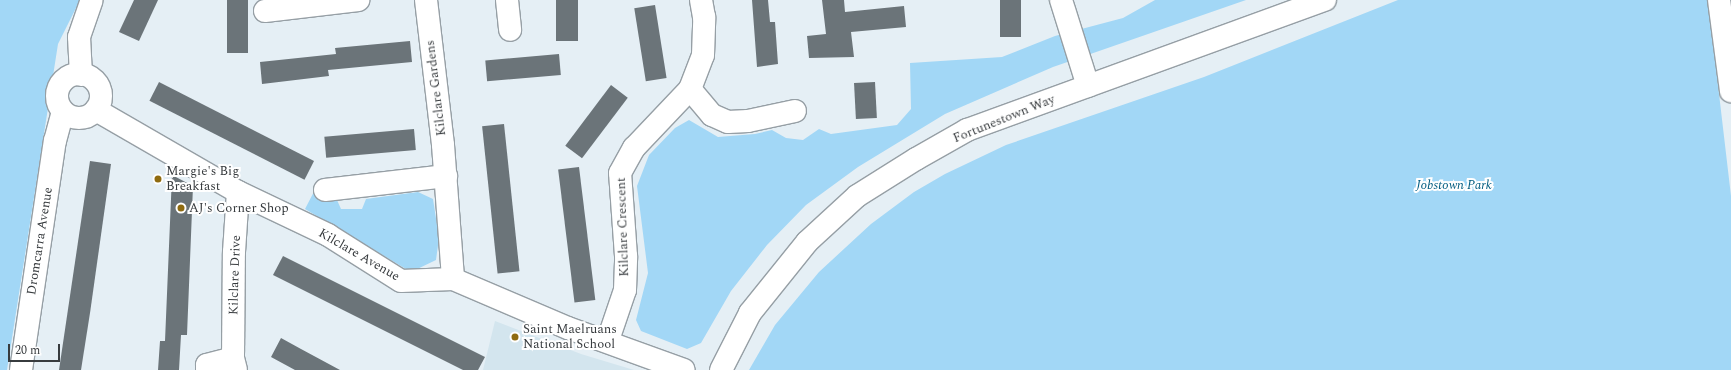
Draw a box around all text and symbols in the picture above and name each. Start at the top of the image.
street label: Kilclare Gardens [422,39,450,137]
street label: Fortunestown Way [951,91,1057,147]
place label: Margie's Big Breakfast [166,164,239,195]
marker: Margie's Big Breakfast [153,174,163,184]
street label: Kilclare Crescent [613,177,633,277]
park label: Jobstown Park [1416,177,1492,193]
street label: Dromcarra Avenue [24,186,56,296]
place label: AJ's Corner Shop [189,200,289,216]
marker: AJ's Corner Shop [176,203,186,213]
street label: Kilclare Avenue [316,225,402,285]
street label: Kilclare Drive [226,235,244,315]
place label: Saint Maelruans National School [523,322,617,353]
marker: Saint Maelruans National School [510,332,520,342]
scale bar [10,336,62,362]
text: 20 m [15,341,40,360]

